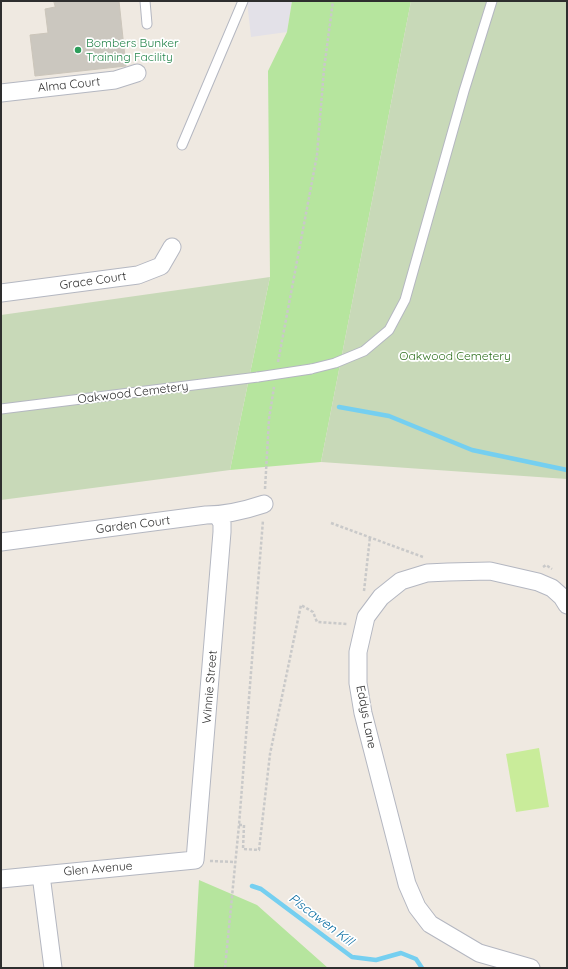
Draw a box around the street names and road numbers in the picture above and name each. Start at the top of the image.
street label: Alma Court [37,75,101,95]
street label: Grace Court [59,269,127,293]
street label: Oakwood Cemetery [77,379,189,407]
street label: Garden Court [95,513,171,537]
street label: Winnie Street [200,650,220,724]
street label: Eddys Lane [353,684,379,750]
street label: Glen Avenue [63,859,133,879]

